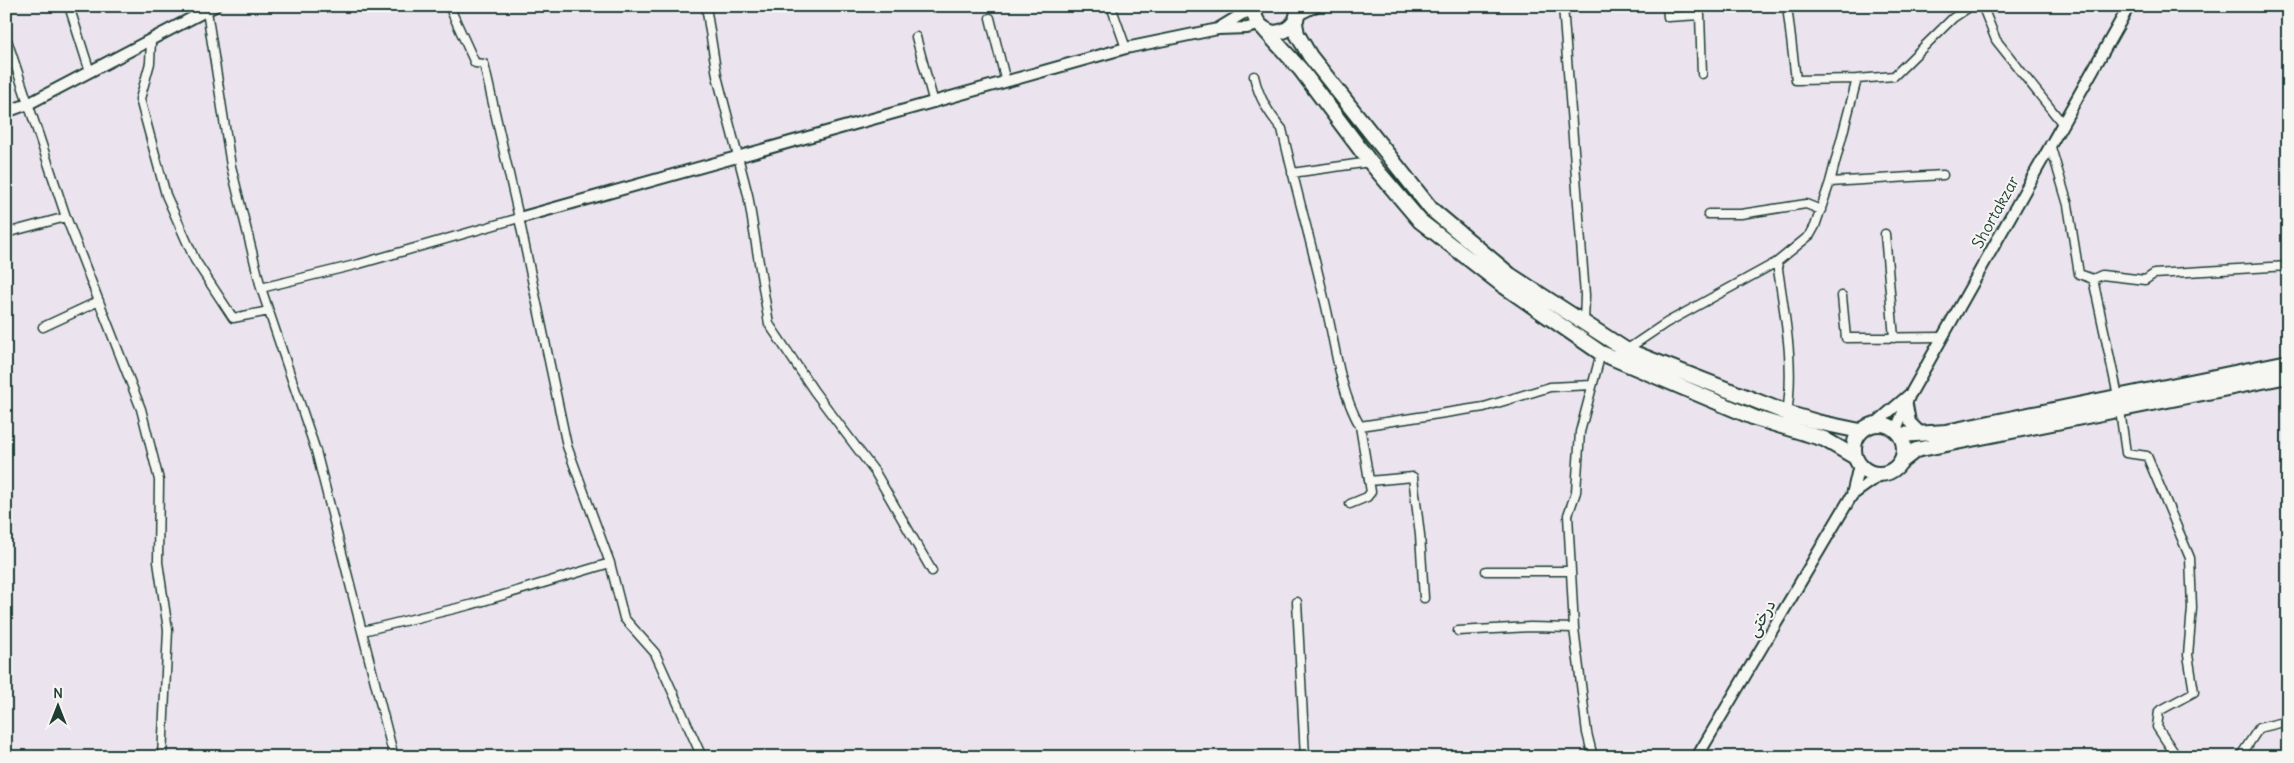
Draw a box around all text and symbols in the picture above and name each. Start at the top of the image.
street label: Shortakzar [1967,172,2023,252]
street label: درختی [1742,596,1780,641]
north arrow [32,680,82,730]
text: N [53,684,63,702]

